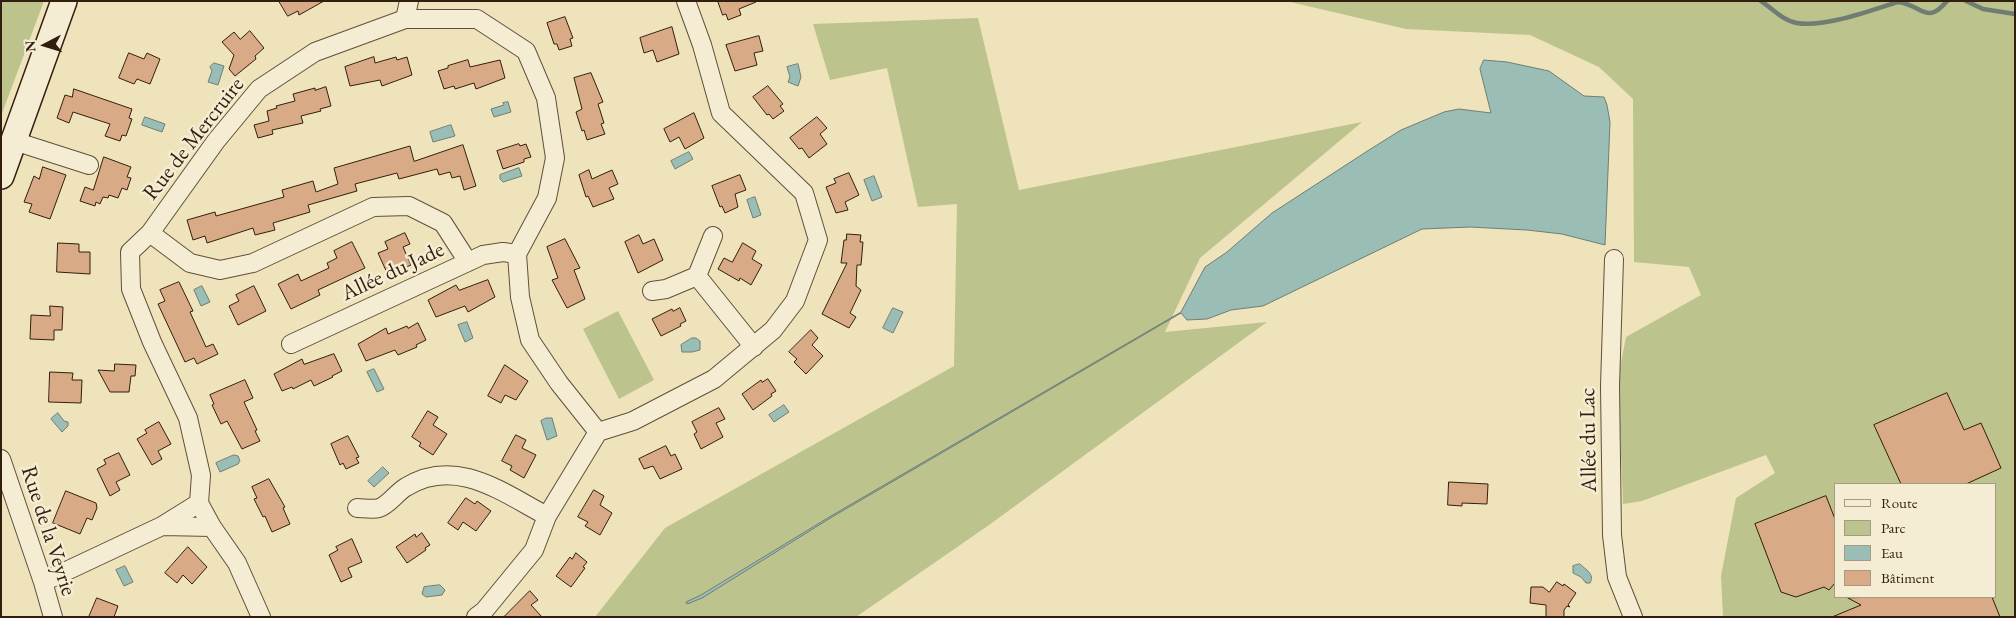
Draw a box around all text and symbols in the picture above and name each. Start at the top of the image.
north arrow [20,20,70,70]
text: N [21,40,40,53]
street label: Rue de Mercruire [138,72,250,206]
street label: Allée du Jade [337,237,449,307]
street label: Allée du Lac [1575,387,1603,493]
street label: Rue de la Veyrie [15,463,81,599]
legend [1834,483,1996,598]
text: Route [1881,493,1918,512]
text: Parc [1881,518,1906,537]
text: Eau [1881,543,1903,562]
text: Bâtiment [1881,568,1934,587]

